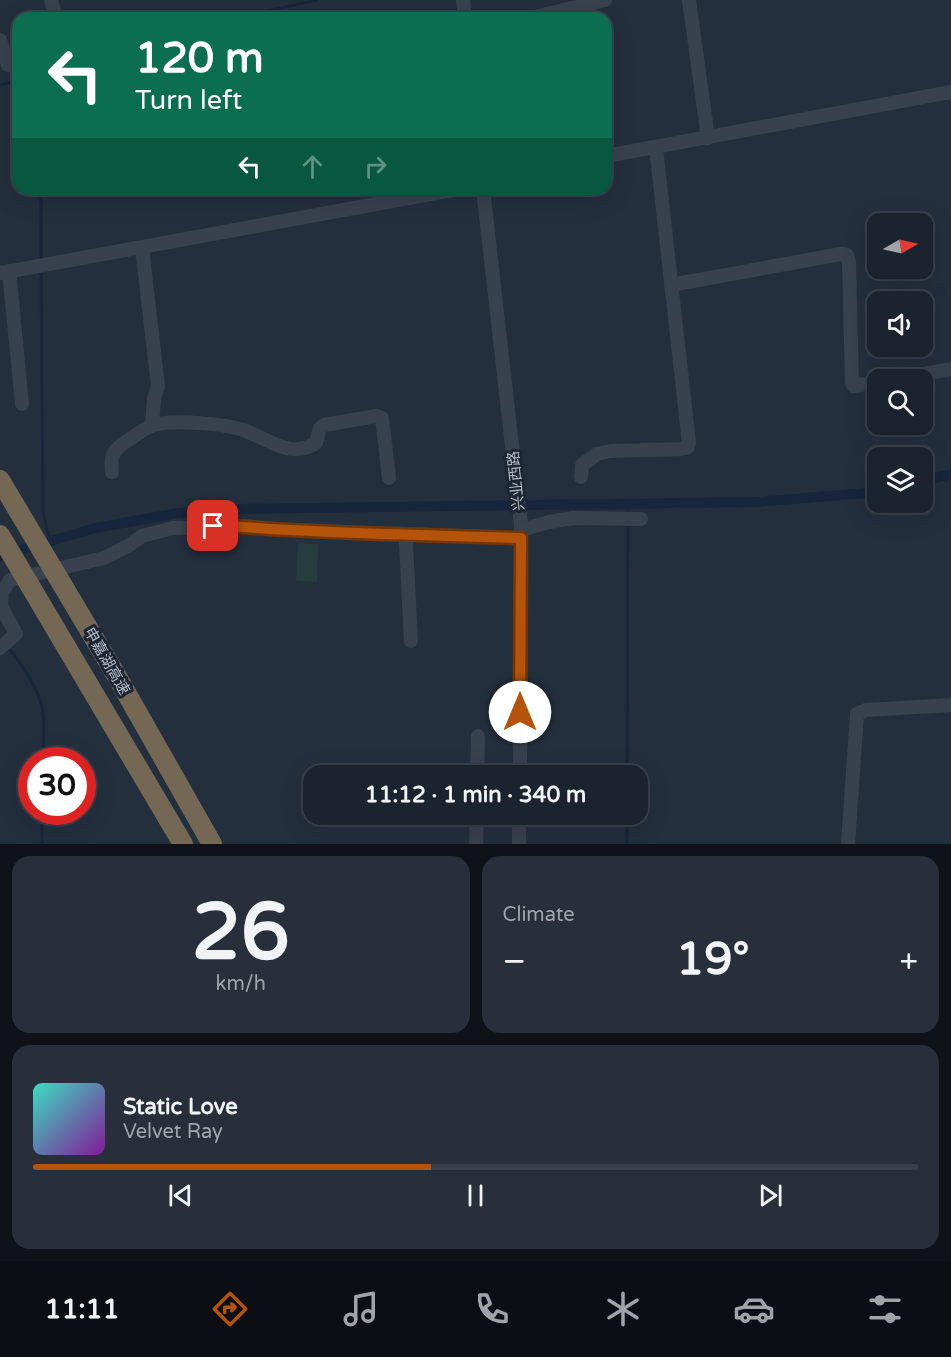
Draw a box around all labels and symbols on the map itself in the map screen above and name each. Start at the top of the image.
north arrow [867,213,933,279]
street label: 兴业西路 [504,450,528,512]
pin [187,500,238,551]
street label: 申嘉湖高速 [80,624,134,698]
position arrow [488,680,552,744]
speed limit sign: 30 [18,747,96,825]

